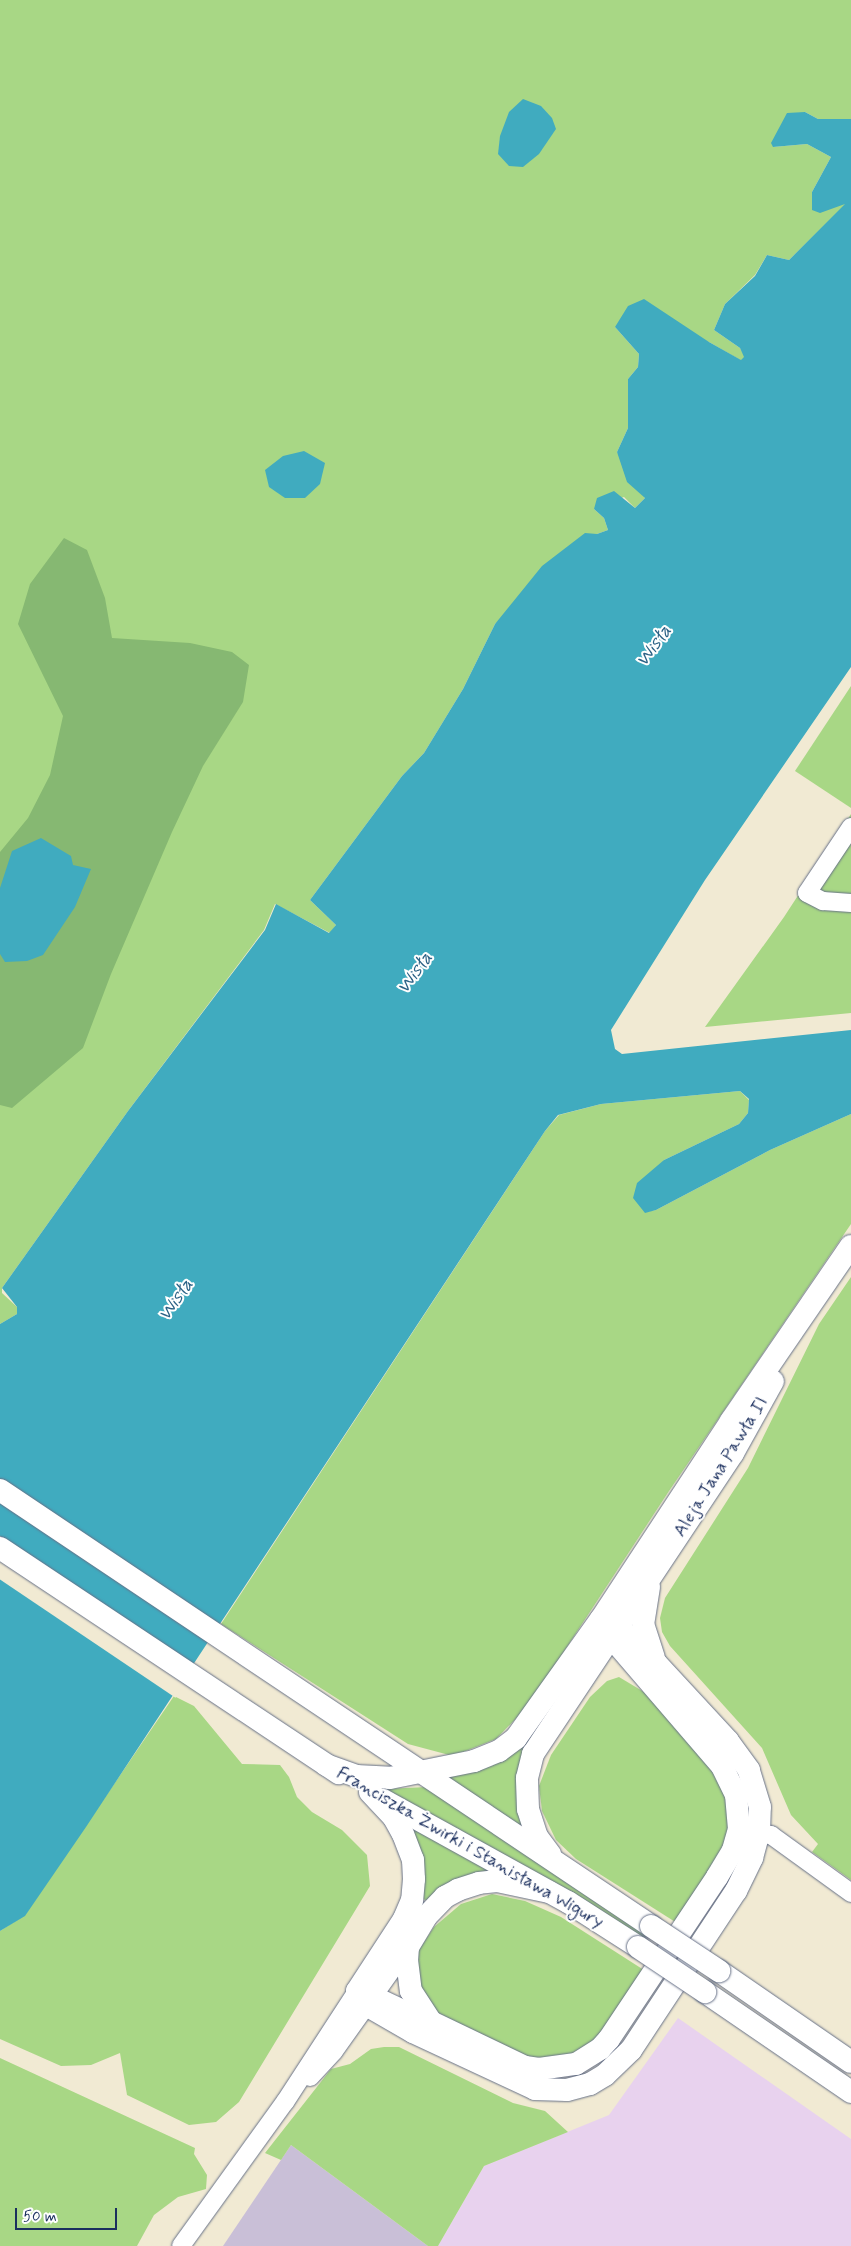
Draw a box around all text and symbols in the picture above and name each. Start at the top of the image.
water label: Wisła [631,621,677,671]
water label: Wisła [392,948,438,998]
water label: Wisła [153,1275,199,1325]
street label: Aleja Jana Pawła II [669,1393,773,1541]
street label: Franciszka Żwirki i Stanisława Wigury [333,1763,607,1933]
scale bar [18,2198,120,2230]
text: 50 m [23,2207,57,2227]

